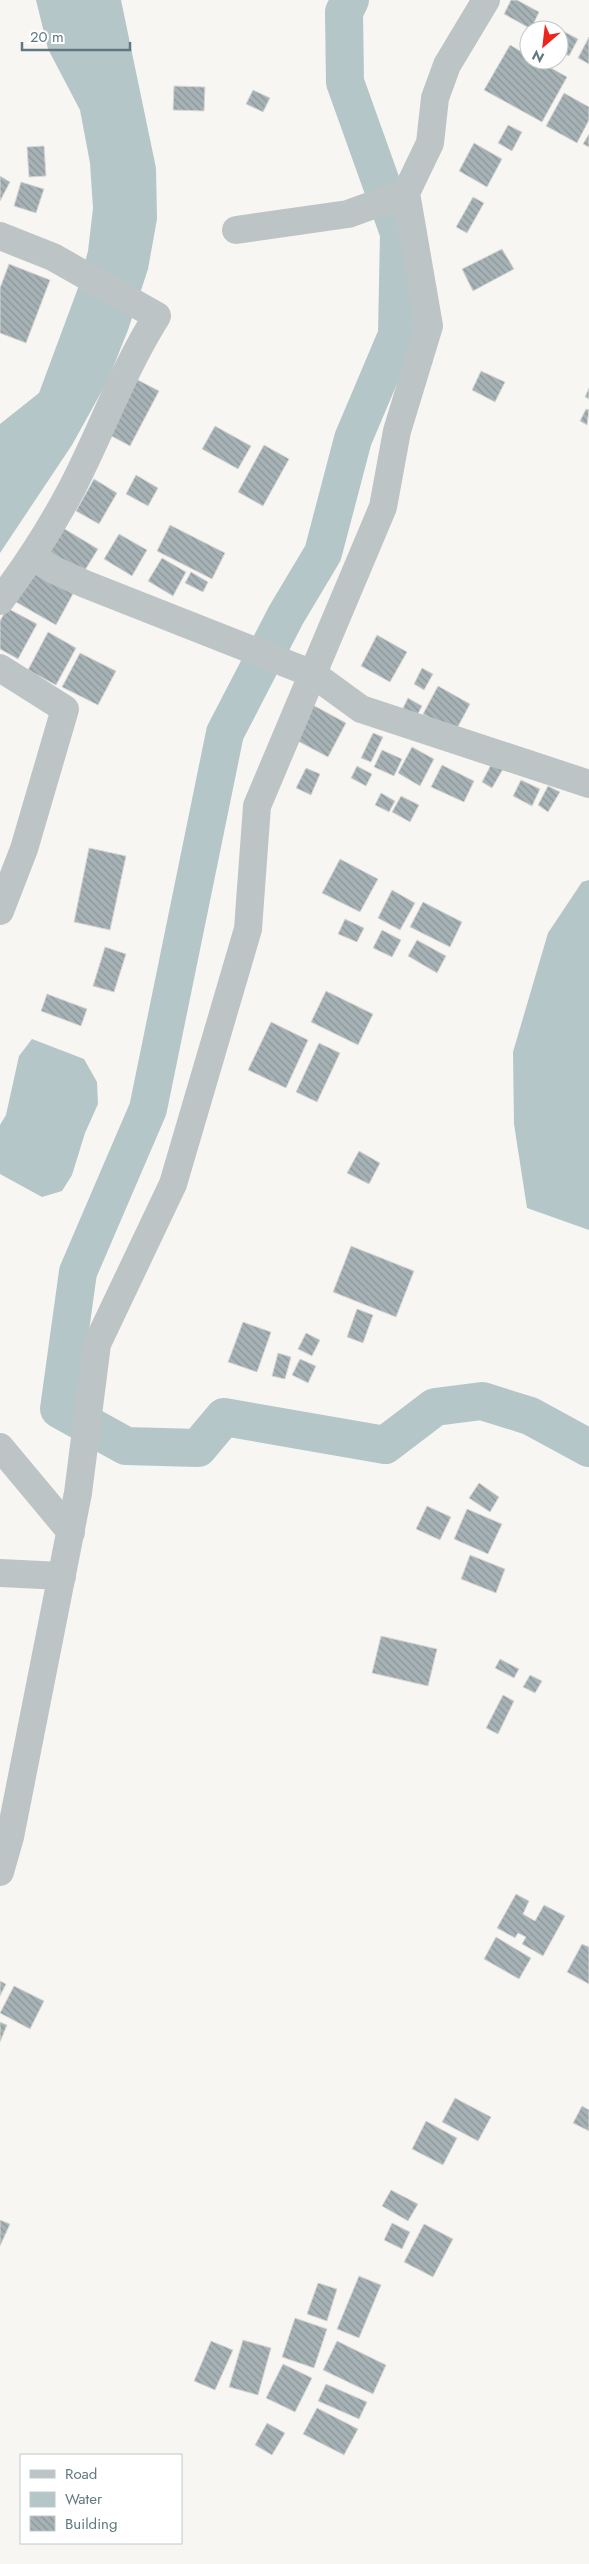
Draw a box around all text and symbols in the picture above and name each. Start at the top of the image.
scale bar [22,20,130,52]
north arrow [519,20,569,70]
text: 20 m [30,26,64,48]
text: N [528,45,548,68]
legend [20,2454,182,2544]
text: Road [65,2463,97,2485]
text: Water [65,2488,103,2510]
text: Building [65,2513,117,2535]

